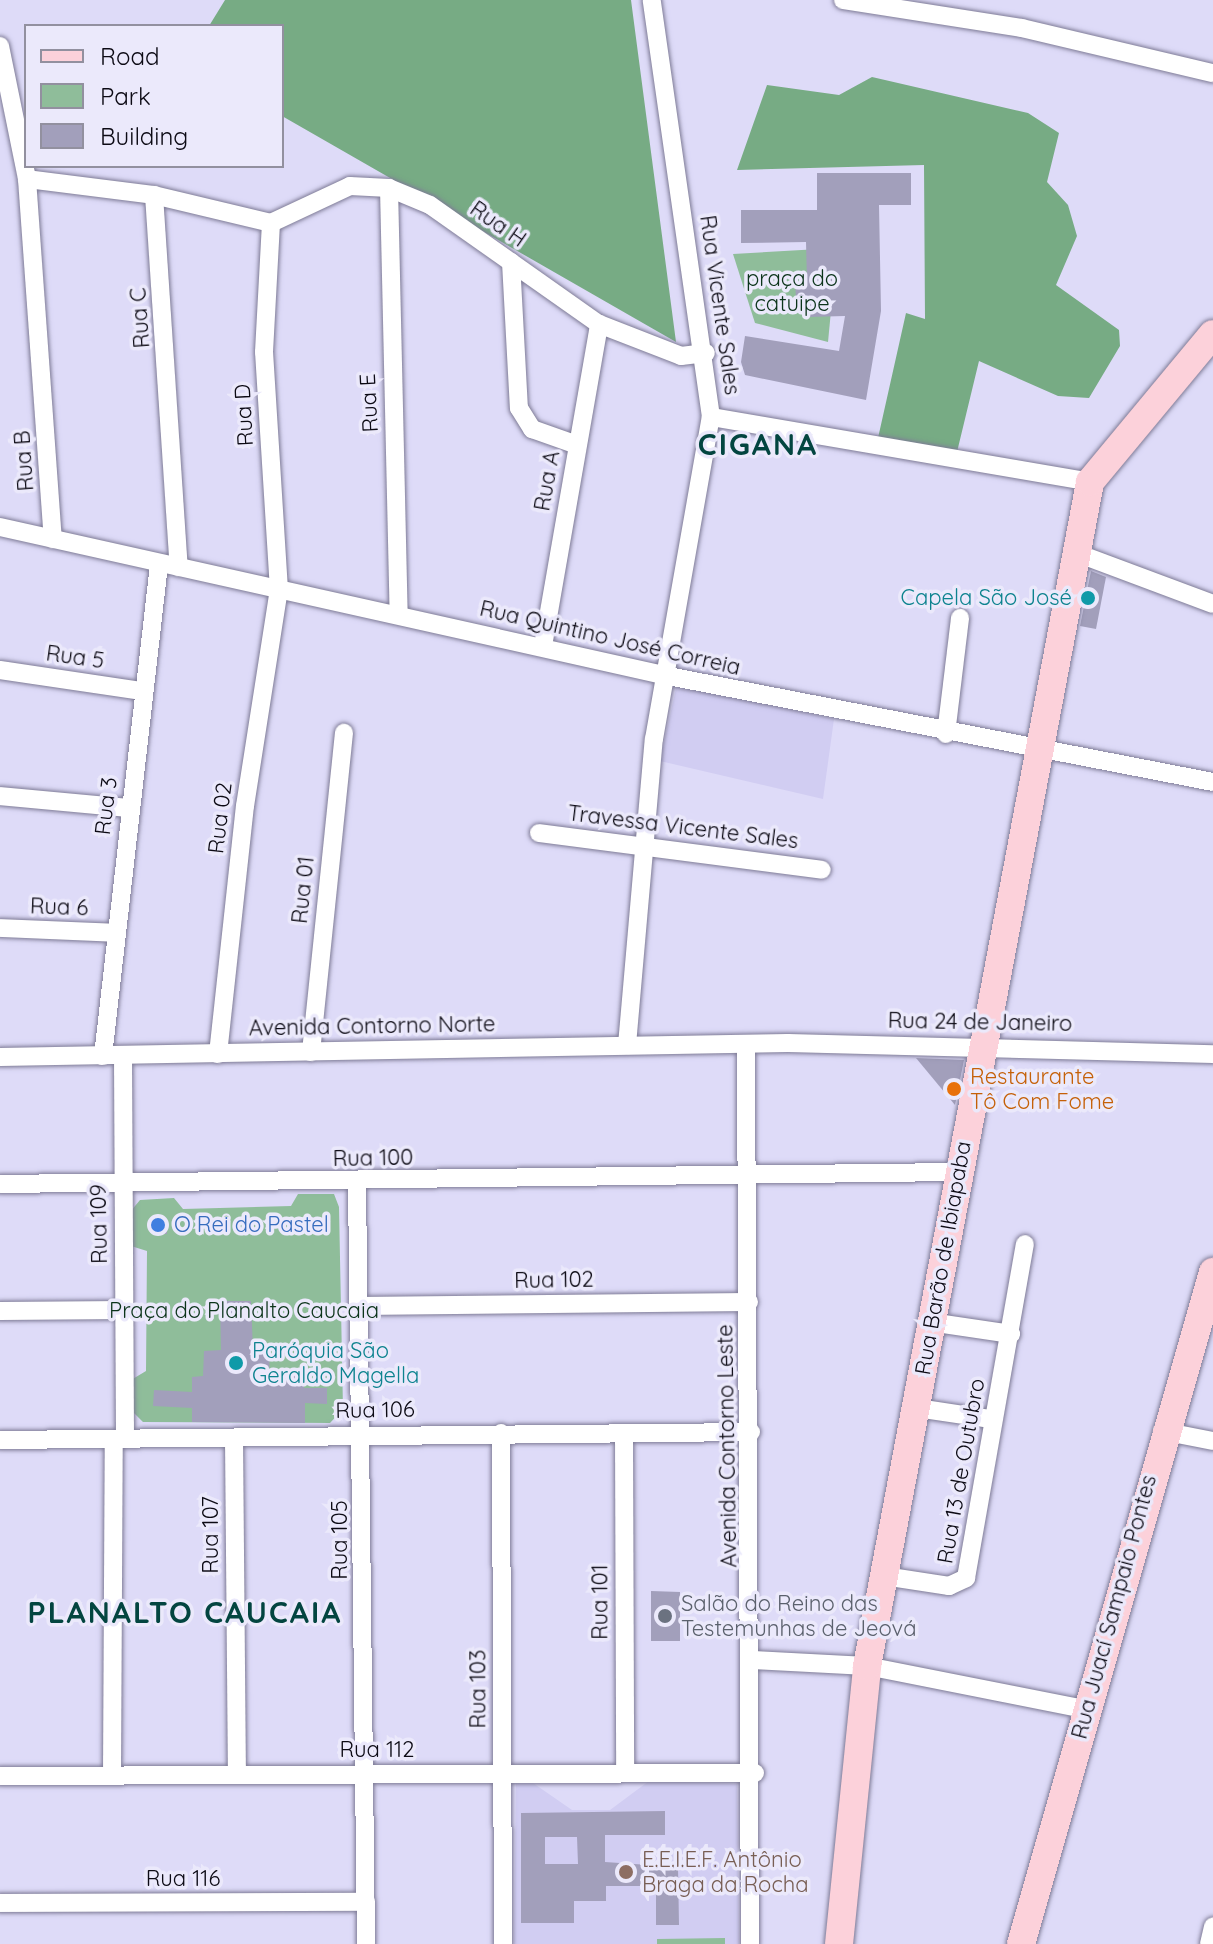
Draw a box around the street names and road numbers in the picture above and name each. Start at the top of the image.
street label: Rua H [465,195,531,253]
street label: Rua Vicente Sales [694,213,746,397]
street label: Rua C [125,287,155,349]
street label: Rua E [354,373,384,433]
street label: Rua D [229,383,259,447]
street label: Rua B [9,430,39,492]
street label: Rua A [529,449,565,513]
street label: Rua Quintino José Correia [477,595,743,681]
street label: Rua 5 [44,640,106,674]
street label: Rua 3 [89,776,123,836]
street label: Rua 02 [203,781,237,855]
street label: Travessa Vicente Sales [566,800,800,854]
street label: Rua 01 [286,855,320,925]
street label: Rua 6 [29,893,89,921]
street label: Rua 24 de Janeiro [887,1007,1073,1037]
street label: Avenida Contorno Norte [248,1011,496,1041]
street label: Rua Barão de Ibiapaba [909,1139,977,1377]
street label: Rua 100 [332,1144,414,1172]
street label: Rua 109 [85,1184,113,1264]
street label: Rua 102 [514,1266,594,1294]
street label: Avenida Contorno Leste [712,1324,742,1568]
street label: Rua 13 de Outubro [932,1376,990,1566]
street label: Rua 106 [335,1396,415,1424]
street label: Rua Juací Sampaio Pontes [1066,1472,1162,1742]
street label: Rua 107 [198,1496,224,1574]
street label: Rua 105 [327,1500,353,1580]
street label: Rua 101 [587,1564,613,1640]
street label: Rua 103 [465,1649,491,1729]
street label: Rua 112 [340,1737,414,1763]
street label: Rua 116 [146,1866,220,1892]

